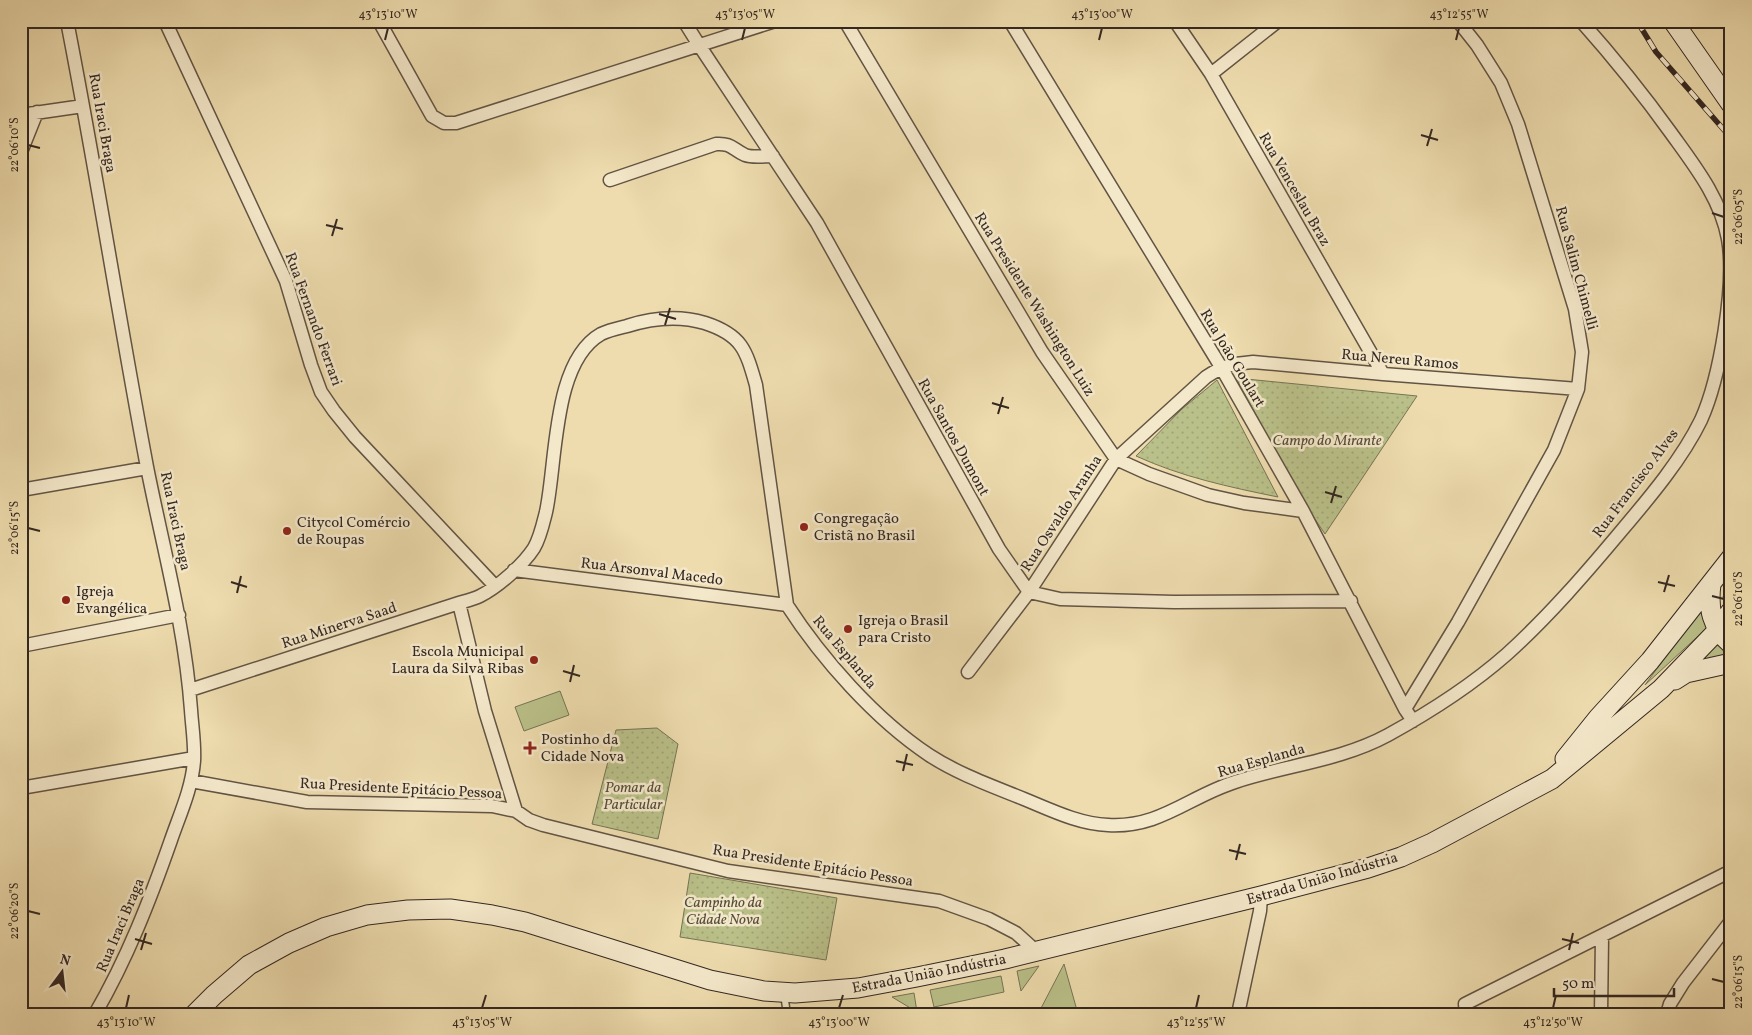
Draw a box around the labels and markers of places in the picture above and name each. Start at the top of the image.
place label: Congregação Cristã no Brasil [814,509,915,547]
place label: Citycol Comércio de Roupas [297,513,410,551]
marker: Congregação Cristã no Brasil [798,521,810,533]
marker: Citycol Comércio de Roupas [281,525,293,537]
place label: Igreja Evangélica [76,582,147,620]
marker: Igreja Evangélica [60,594,72,606]
place label: Igreja o Brasil para Cristo [858,611,949,649]
marker: Igreja o Brasil para Cristo [842,623,854,635]
place label: Escola Municipal Laura da Silva Ribas [391,642,524,680]
marker: Escola Municipal Laura da Silva Ribas [528,654,540,666]
place label: Postinho da Cidade Nova [541,730,624,768]
marker: Postinho da Cidade Nova [523,741,537,755]

